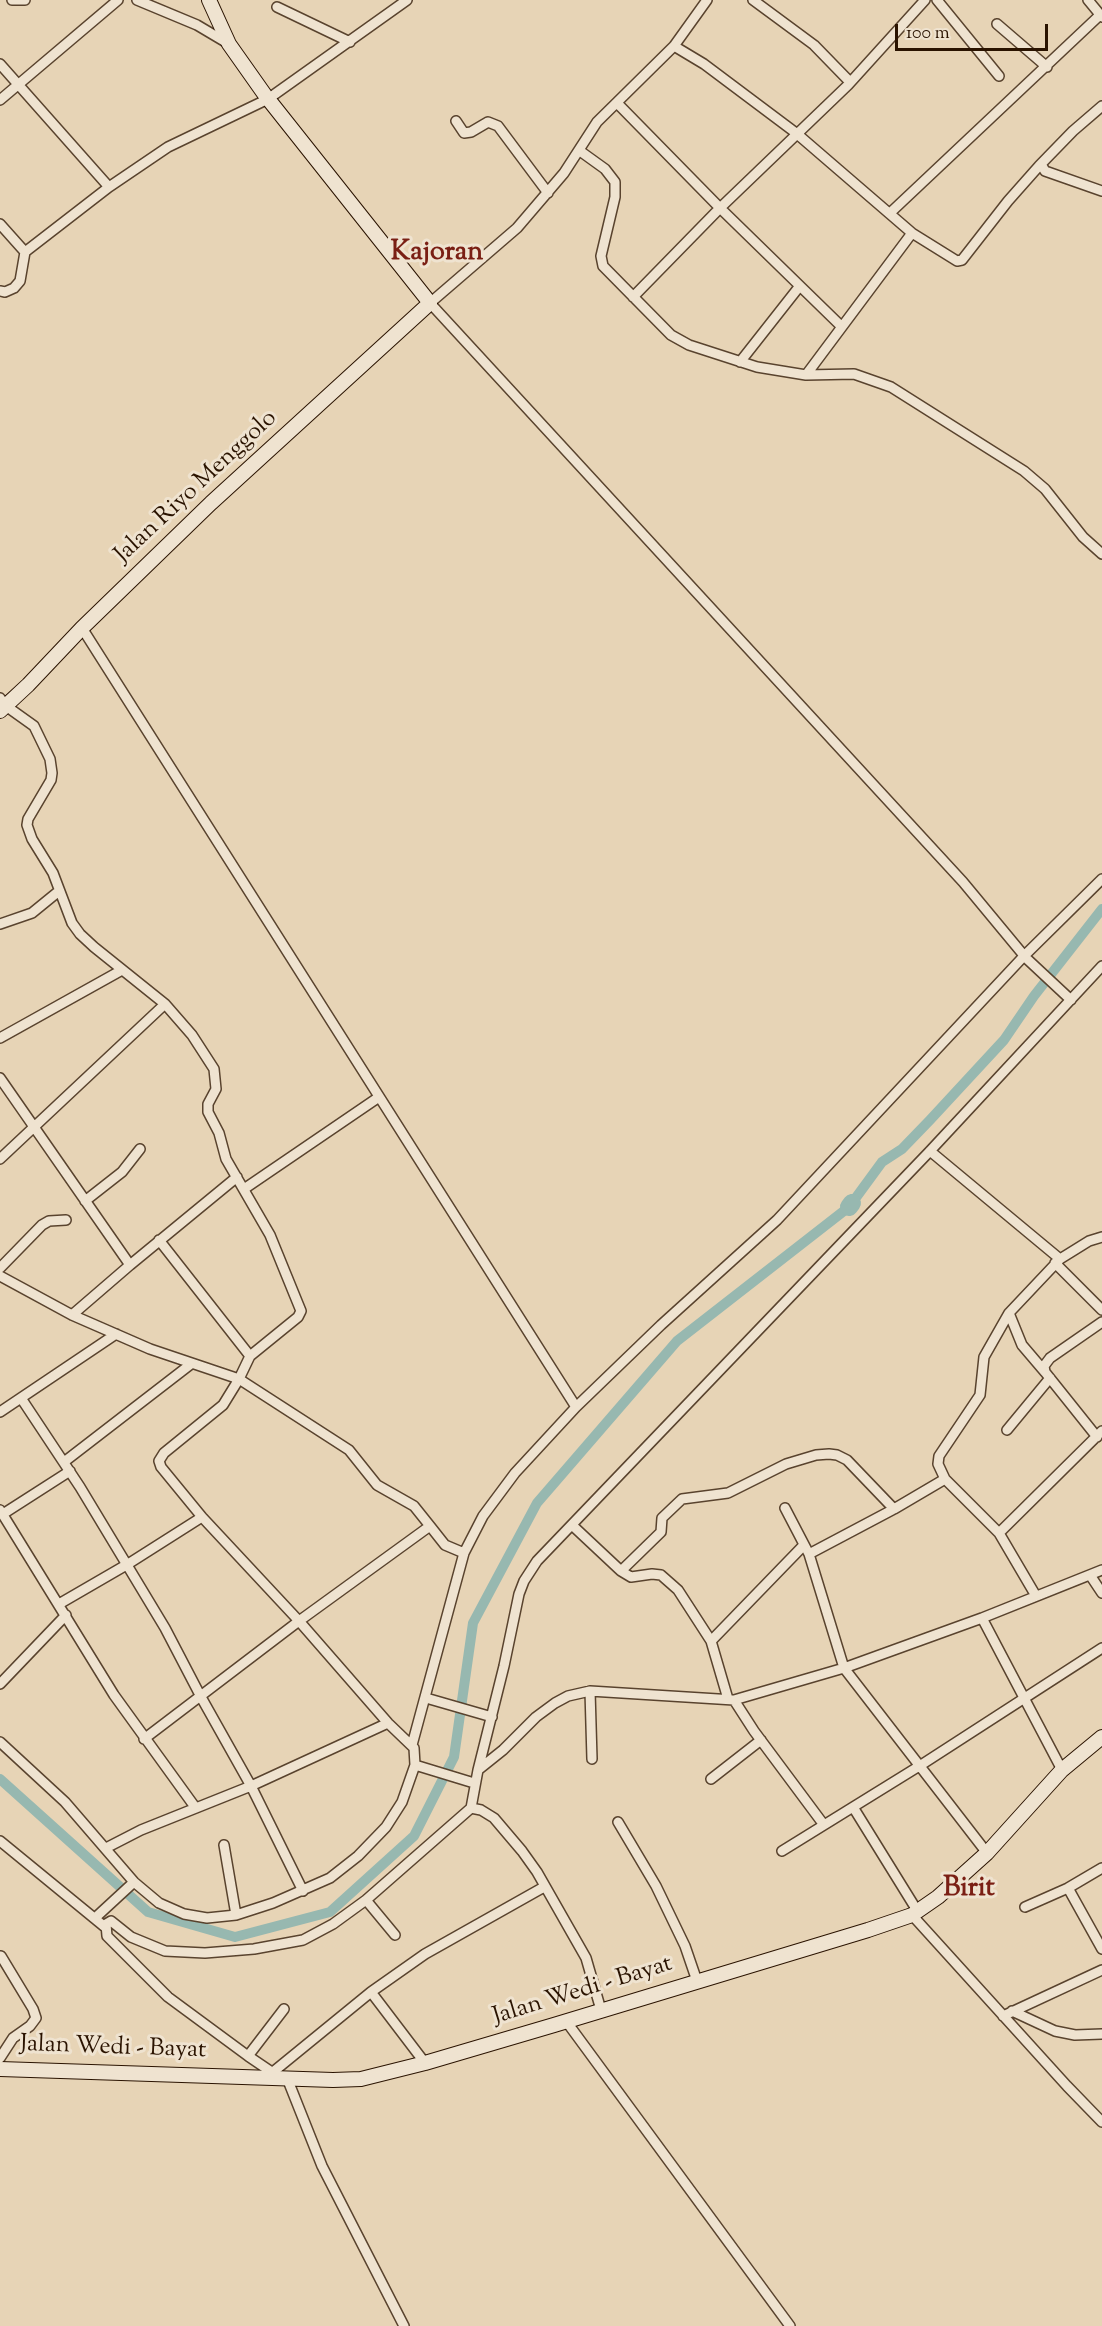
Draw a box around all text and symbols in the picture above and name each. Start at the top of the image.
scale bar [898,12,1051,50]
text: 100 m [906,21,950,47]
district label: Kajoran [391,238,483,270]
street label: Jalan Riyo Menggolo [110,405,284,571]
district label: Birit [943,1874,995,1906]
street label: Jalan Wedi - Bayat [490,1951,676,2033]
street label: Jalan Wedi - Bayat [19,2031,207,2067]

